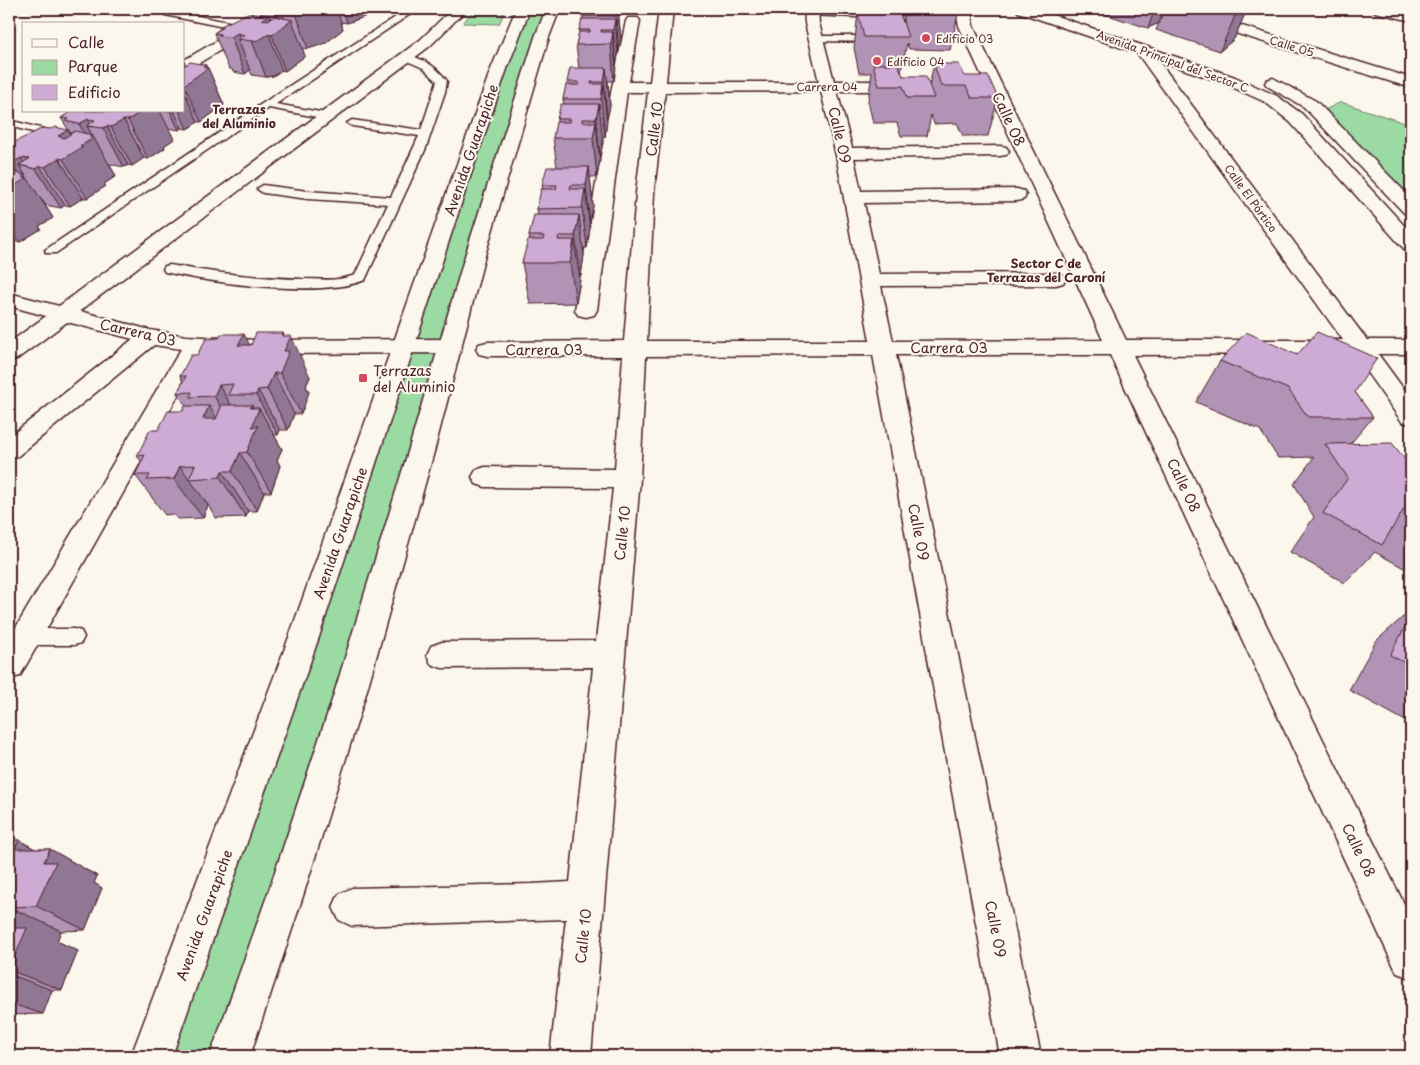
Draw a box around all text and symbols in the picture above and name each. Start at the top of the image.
legend [22,22,185,112]
street label: Avenida Principal del Sector C [1095,26,1251,96]
text: Calle [68,30,105,53]
place label: Edificio 03 [936,30,993,47]
street label: Calle 05 [1268,31,1316,61]
marker: Edificio 03 [920,32,932,44]
place label: Edificio 04 [887,53,945,70]
text: Parque [68,54,118,77]
marker: Edificio 04 [871,55,883,67]
street label: Carrera 04 [797,78,857,95]
text: Edificio [68,80,121,103]
street label: Avenida Guarapiche [439,81,503,219]
street label: Calle 08 [987,88,1031,150]
district label: Terrazas del Aluminio [202,100,276,132]
street label: Calle 10 [640,100,668,158]
street label: Calle 09 [823,105,857,165]
street label: Calle El Pórtico [1221,161,1281,235]
district label: Sector C de Terrazas del Caroní [987,254,1106,286]
street label: Carrera 03 [98,313,178,351]
street label: Carrera 03 [910,337,988,358]
street label: Carrera 03 [505,339,583,360]
place label: Terrazas del Aluminio [373,360,456,397]
marker: Terrazas del Aluminio [357,372,369,384]
street label: Calle 08 [1162,455,1206,515]
street label: Avenida Guarapiche [308,464,372,602]
street label: Calle 09 [903,502,935,562]
street label: Calle 10 [609,505,635,561]
street label: Calle 08 [1337,820,1381,880]
street label: Avenida Guarapiche [171,847,237,983]
street label: Calle 09 [980,899,1012,959]
street label: Calle 10 [570,908,596,964]

